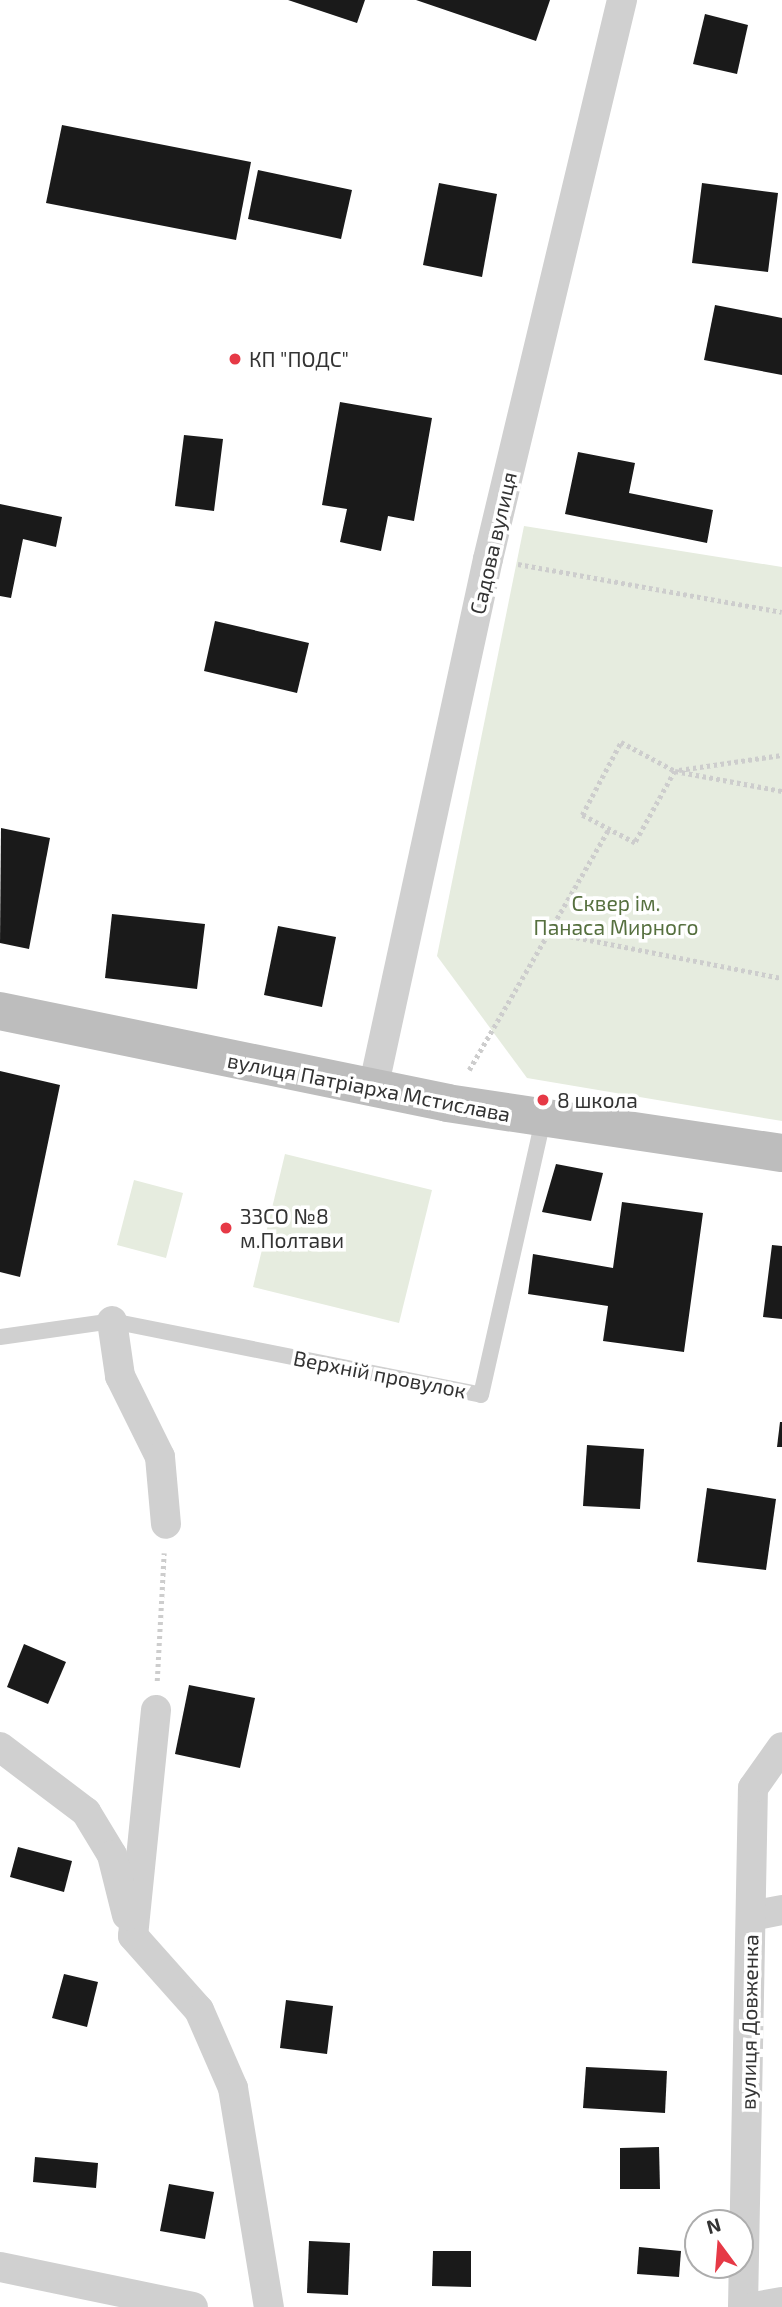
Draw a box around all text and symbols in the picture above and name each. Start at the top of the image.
place label: КП "ПОДС" [249,346,349,372]
marker: КП "ПОДС" [227,351,243,367]
street label: Садова вулиця [464,469,522,617]
park label: Сквер ім. Панаса Мирного [534,890,698,940]
street label: вулиця Патріарха Мстислава [225,1047,513,1127]
place label: 8 школа [557,1087,638,1113]
marker: 8 школа [535,1092,551,1108]
place label: ЗЗСО №8 м.Полтави [240,1203,344,1253]
marker: ЗЗСО №8 м.Полтави [218,1220,234,1236]
street label: Верхній провулок [291,1345,469,1403]
street label: вулиця Довженка [735,1934,763,2110]
north arrow [684,2209,754,2279]
text: N [704,2212,723,2238]

